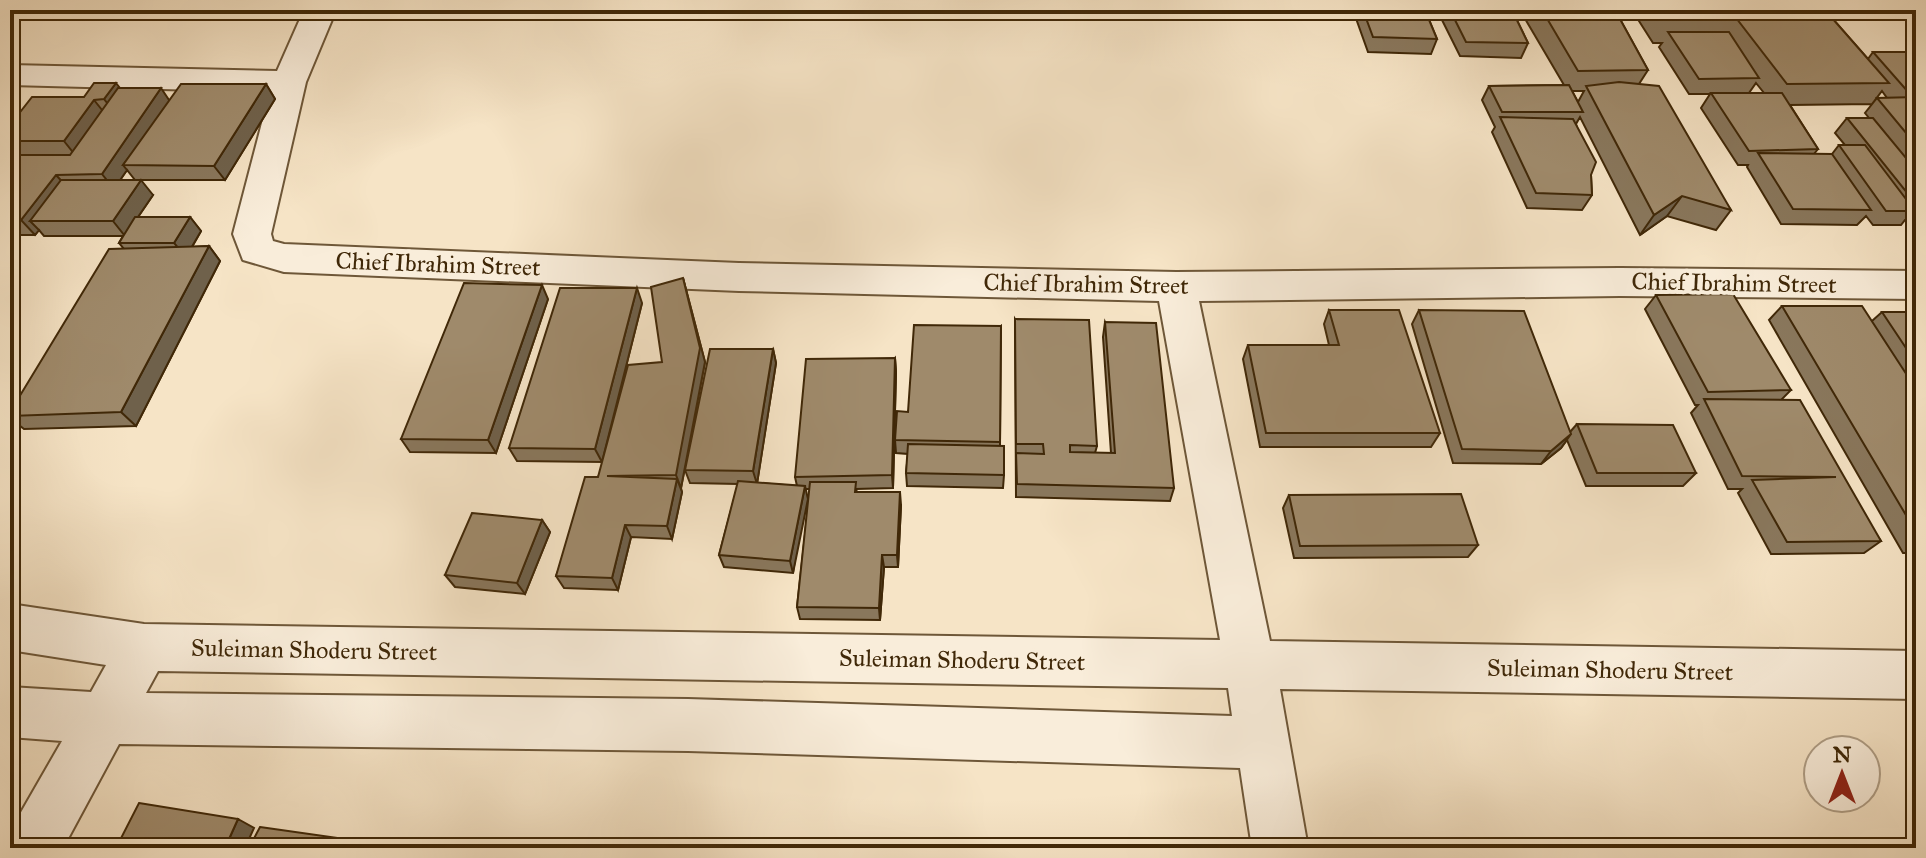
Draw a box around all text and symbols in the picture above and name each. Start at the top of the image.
street label: Chief Ibrahim Street [335,245,542,283]
street label: Chief Ibrahim Street [1631,266,1837,300]
street label: Chief Ibrahim Street [983,267,1189,301]
street label: Suleiman Shoderu Street [191,633,438,667]
street label: Suleiman Shoderu Street [839,643,1086,677]
street label: Suleiman Shoderu Street [1487,653,1734,687]
north arrow [1802,734,1882,814]
text: N [1833,741,1852,768]

